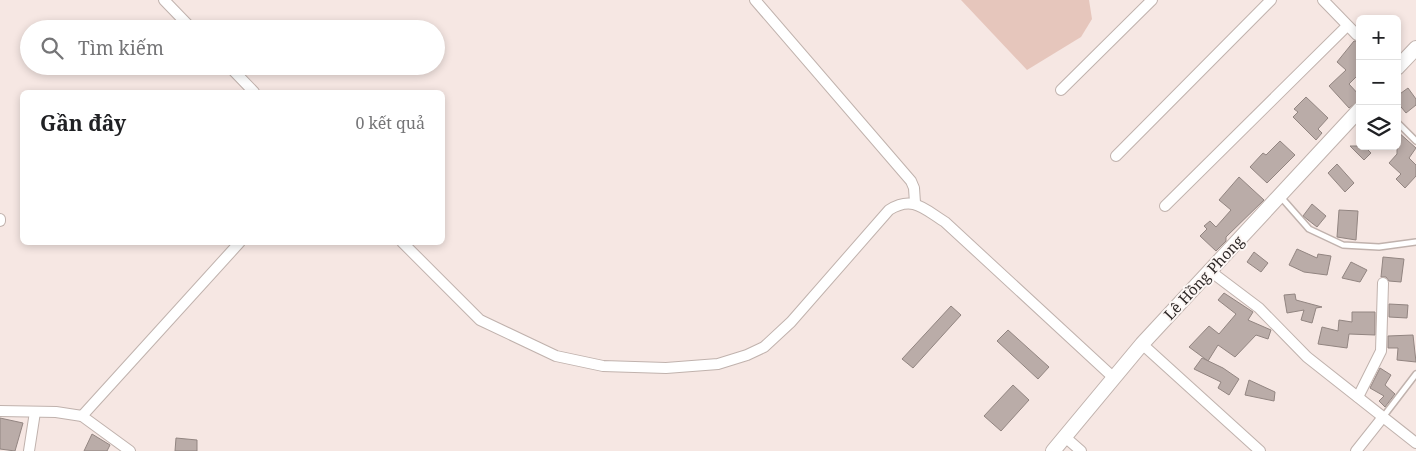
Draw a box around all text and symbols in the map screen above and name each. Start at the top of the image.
map controls [1356,15,1401,150]
button: + [1356,15,1401,60]
search box [20,20,445,75]
icon: search [38,34,66,62]
text: Tìm kiếm [78,35,164,61]
button: − [1356,60,1401,105]
button: layers [1356,105,1401,150]
text: Gần đây [40,109,126,137]
text: 0 kết quả [356,112,425,134]
street label: Lê Hồng Phong [1159,231,1248,324]

